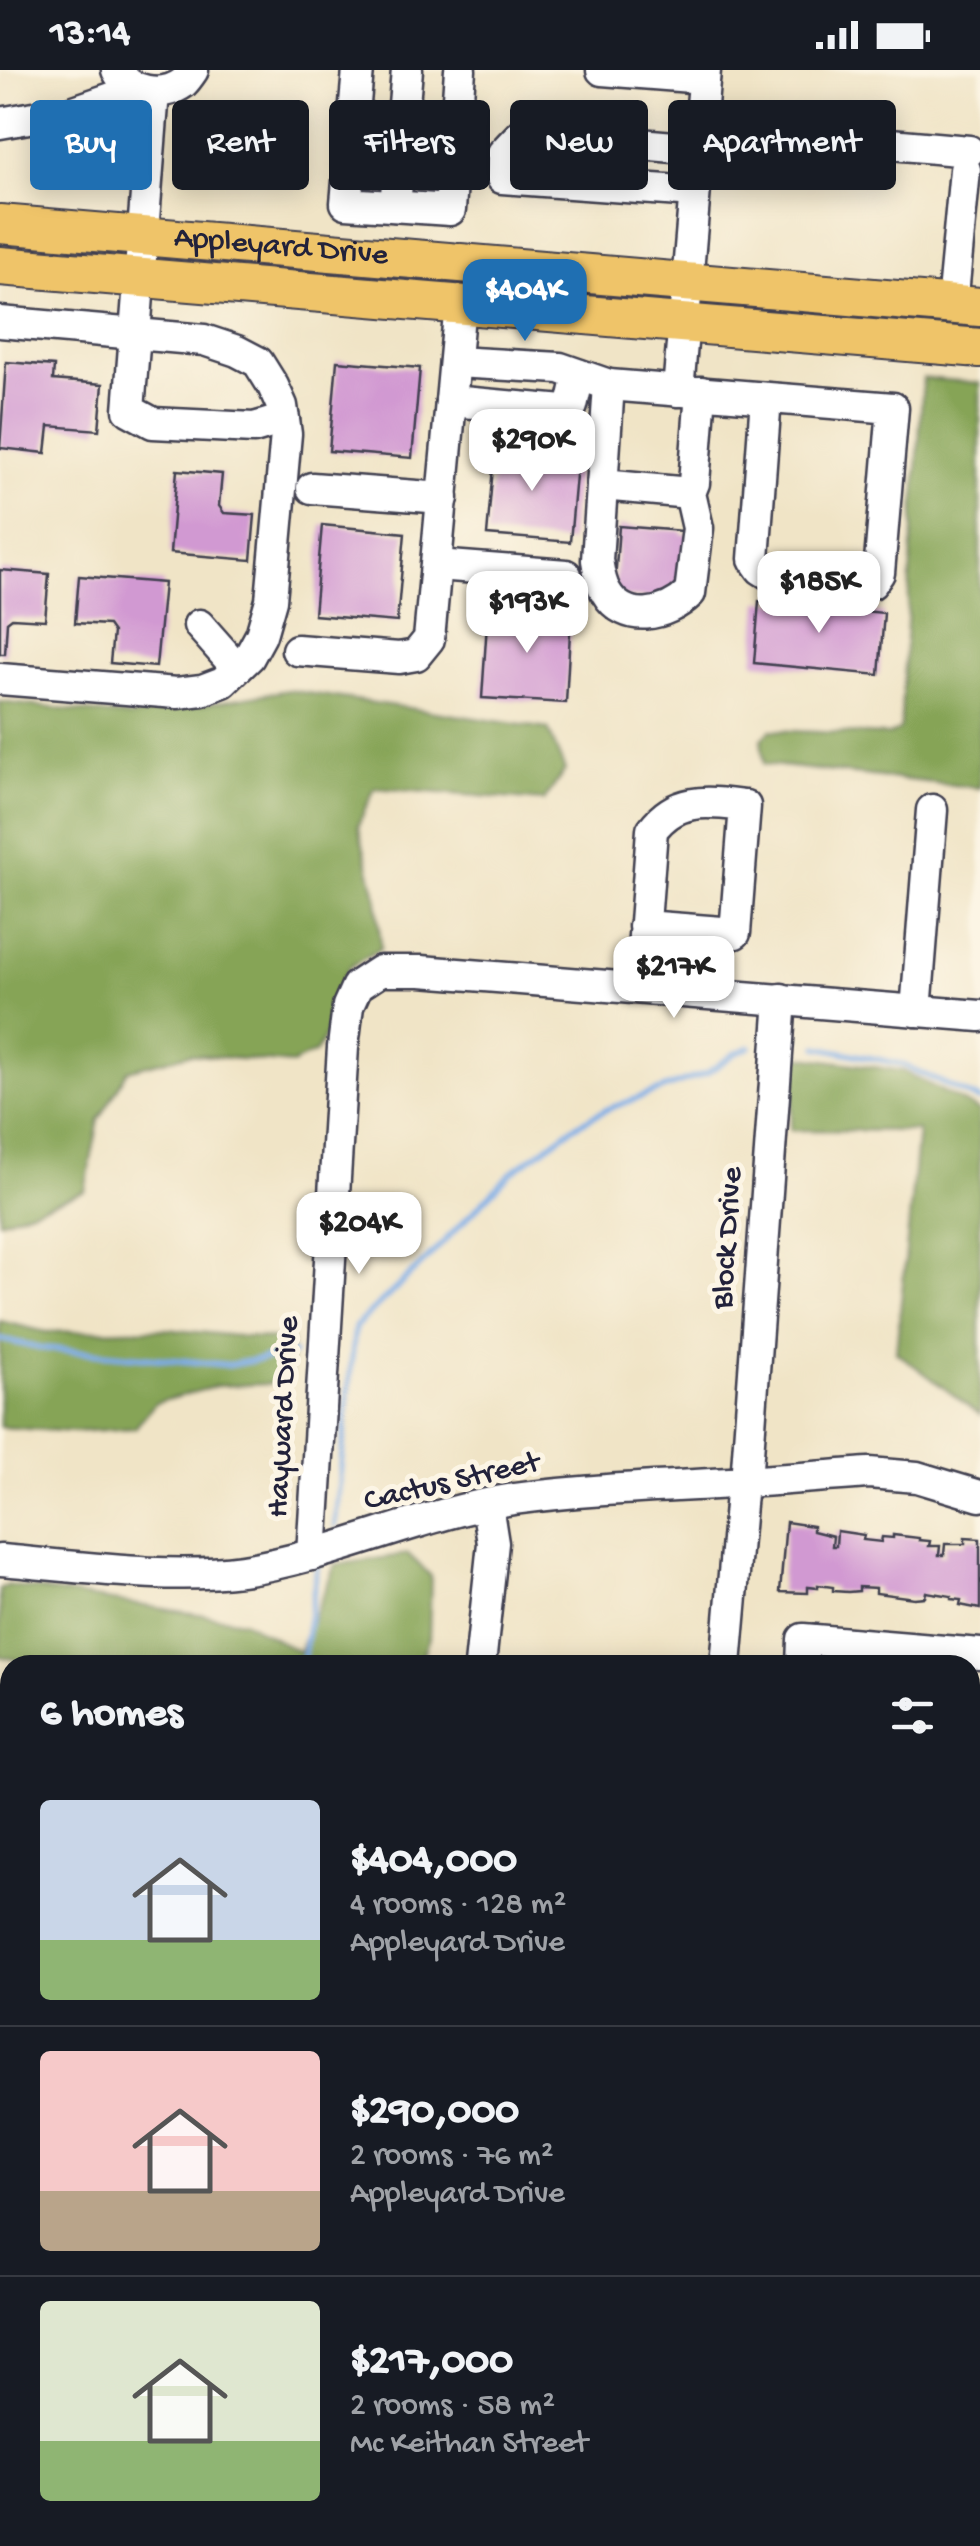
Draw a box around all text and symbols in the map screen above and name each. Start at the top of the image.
text: 13:14 [50,13,130,57]
chip: Buy [30,100,152,190]
chip: Rent [172,100,309,190]
chip: Filters [329,100,490,190]
chip: New [510,100,648,190]
chip: Apartment [668,100,896,190]
street label: Appleyard Drive [172,220,390,276]
pin: $404K [455,259,595,344]
text: $404K [485,272,565,310]
pin: $290K [462,409,602,494]
text: $290K [491,422,573,460]
pin: $185K [749,551,889,636]
text: $185K [779,564,859,602]
pin: $193K [457,571,597,656]
text: $193K [488,584,566,622]
pin: $217K [604,936,744,1021]
text: $217K [635,949,713,987]
street label: Block Drive [705,1165,753,1311]
pin: $204K [289,1192,429,1277]
text: $204K [319,1205,400,1243]
street label: Hayward Drive [261,1315,309,1519]
street label: Cactus Street [361,1444,546,1522]
icon: filters [885,1688,940,1743]
text: 6 homes [40,1691,183,1740]
text: $404,000 [350,1838,517,1887]
icon: home [120,1840,240,1960]
text: 4 rooms · 128 m² [350,1887,566,1925]
text: Appleyard Drive [350,1925,565,1963]
text: $290,000 [350,2089,519,2138]
icon: home [120,2091,240,2211]
text: 2 rooms · 76 m² [350,2138,553,2176]
text: Appleyard Drive [350,2176,565,2214]
text: $217,000 [350,2339,513,2388]
icon: home [120,2341,240,2461]
text: 2 rooms · 58 m² [350,2388,555,2426]
text: Mc Keithan Street [350,2426,588,2464]

